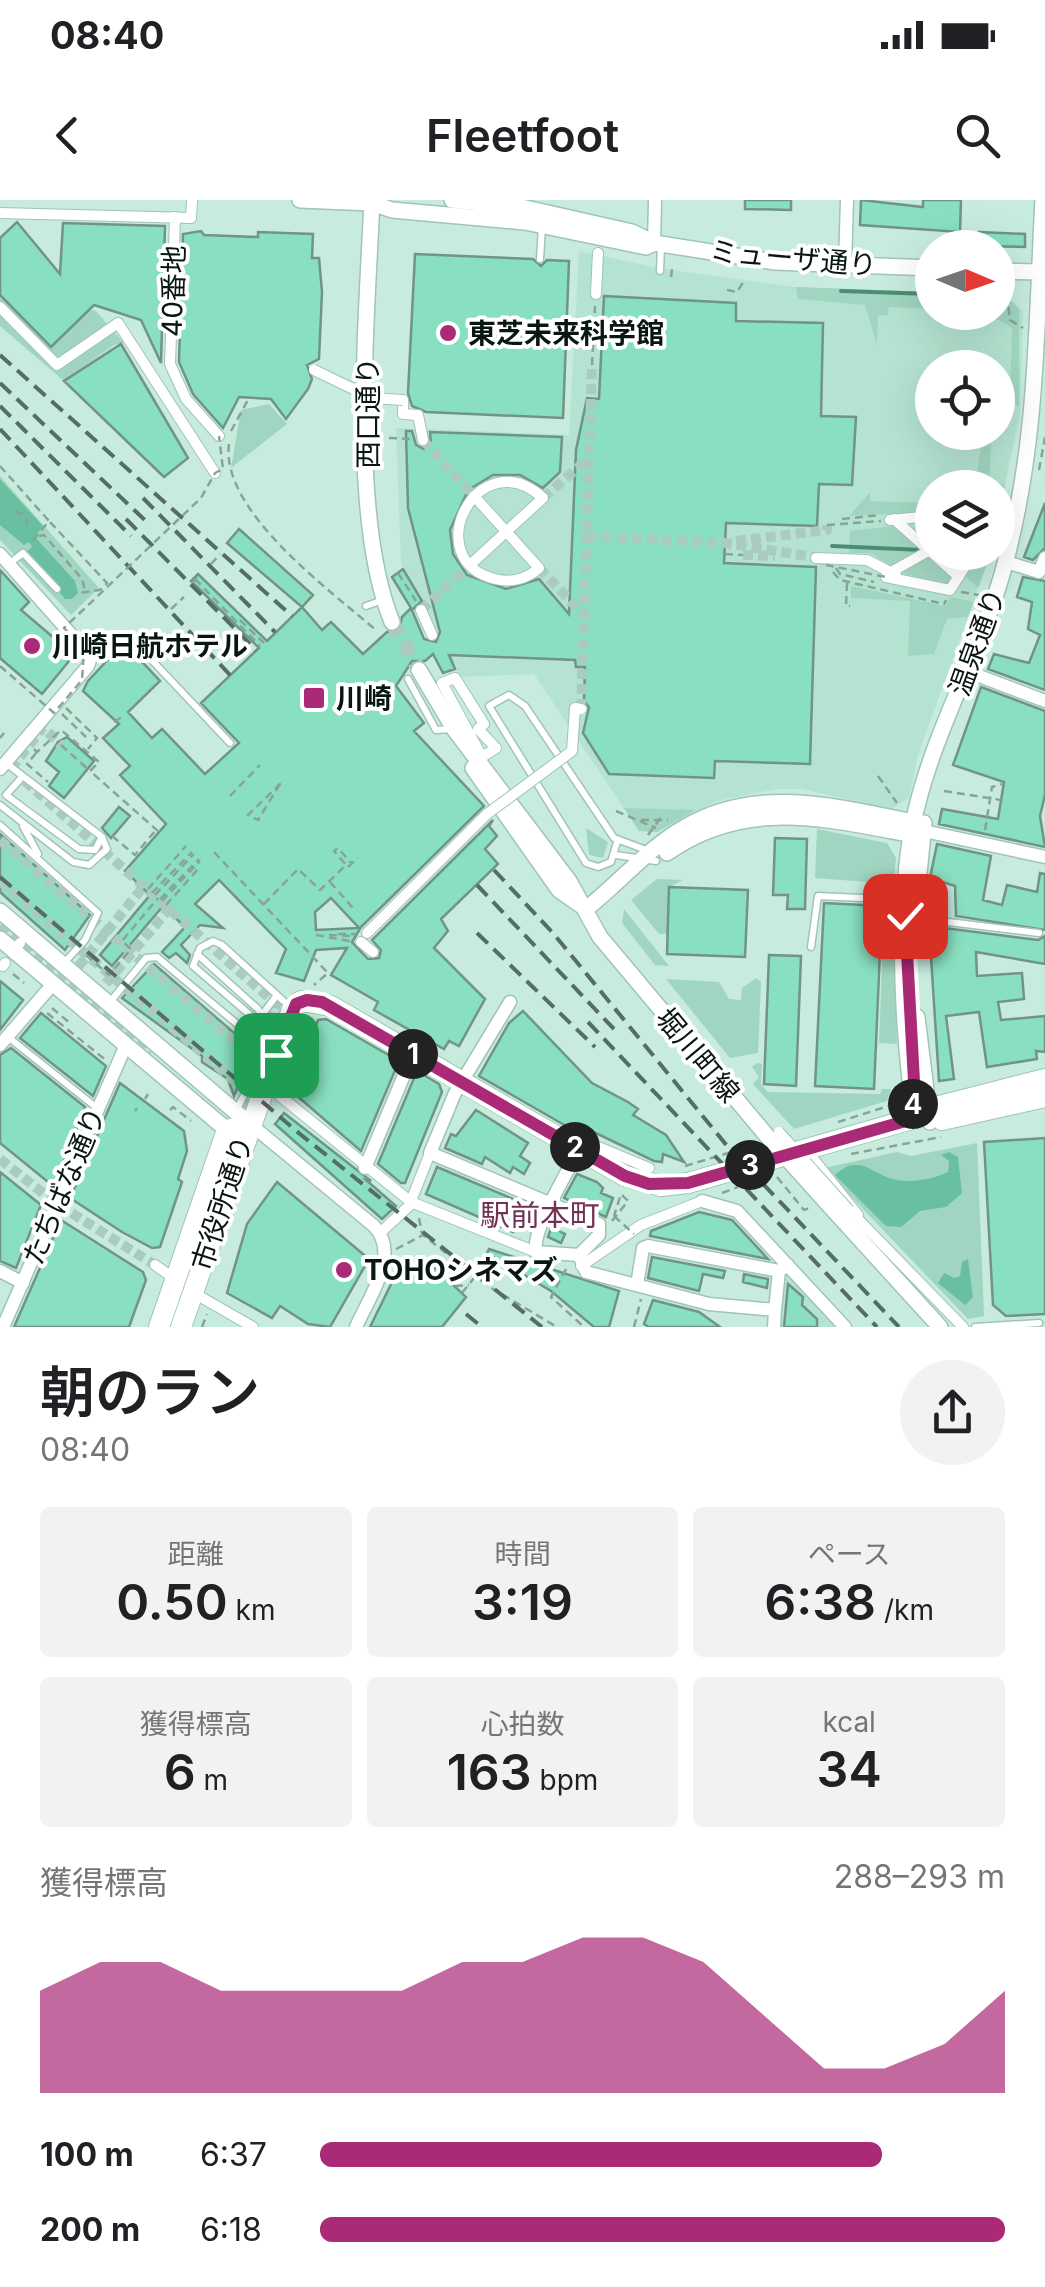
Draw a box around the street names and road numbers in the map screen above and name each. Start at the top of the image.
street label: ミューザ通り [708,234,878,282]
street label: 40番地 [154,245,192,337]
street label: 西口通り [351,357,385,469]
street label: 温泉通り [942,584,1012,700]
street label: 堀川町線 [649,1001,747,1109]
street label: たちばな通り [16,1102,112,1270]
street label: 市役所通り [184,1131,260,1275]

